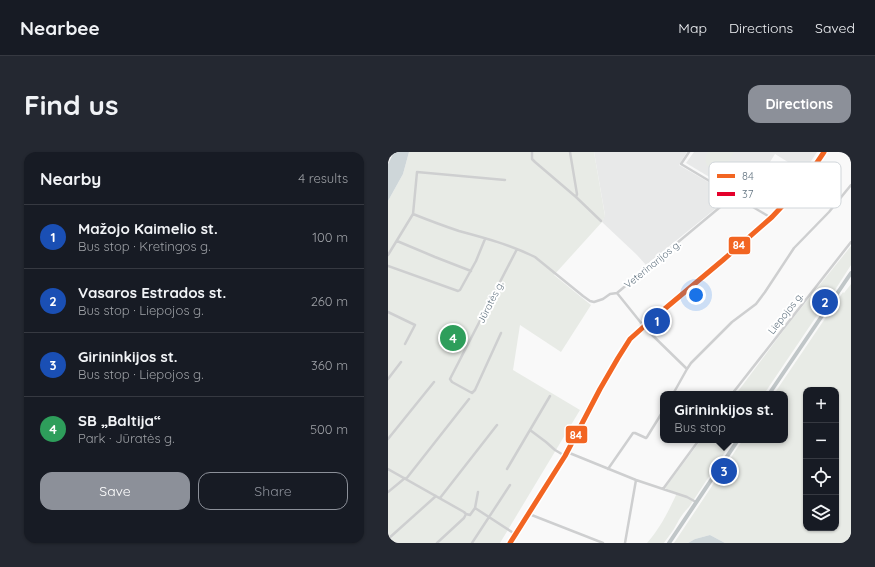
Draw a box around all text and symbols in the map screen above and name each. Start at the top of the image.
text: Nearbee [20,16,100,40]
text: Map [678,19,707,37]
text: Directions [729,19,793,37]
text: Saved [815,19,855,37]
button: Directions [748,85,851,123]
text: Find us [24,87,118,122]
legend [709,162,841,208]
text: Nearby [40,168,101,189]
text: 84 [742,169,754,183]
text: 4 results [298,170,348,186]
text: 37 [742,187,754,201]
text: Mažojo Kaimelio st. [78,219,218,238]
text: 1 [50,229,56,245]
text: 100 m [312,229,348,245]
line badge: 84 [728,236,751,255]
street label: Veterinarijos g. [621,237,683,291]
text: Bus stop · Kretingos g. [78,238,211,254]
text: 84 [733,238,746,252]
street label: Jūratės g. [474,279,507,326]
text: Vasaros Estrados st. [78,283,226,302]
your location [686,285,706,305]
pin: 2 [812,287,838,317]
street label: Liepojos g. [765,290,806,337]
text: 2 [49,293,57,309]
text: 260 m [311,293,348,309]
text: Bus stop · Liepojos g. [78,302,204,318]
pin: 1 [644,306,670,336]
pin: 4 [440,323,466,353]
text: Girininkijos st. [78,347,178,366]
text: 3 [50,357,56,373]
text: 360 m [311,357,348,373]
text: Bus stop · Liepojos g. [78,366,204,382]
map controls [803,387,839,531]
button: + [803,387,839,423]
popup [660,391,788,443]
text: Girininkijos st. [674,400,774,419]
text: SB „Baltija“ [78,411,161,430]
text: Bus stop [674,419,726,435]
text: 4 [49,421,57,437]
text: 500 m [310,421,348,437]
button: − [803,423,839,459]
line badge: 84 [565,425,588,444]
text: 84 [570,428,583,442]
text: Park · Jūratės g. [78,430,175,446]
pin: 3 [711,456,737,486]
button: locate [803,459,839,495]
button: Save [40,472,190,510]
button: Share [198,472,348,510]
button: layers [803,495,839,531]

